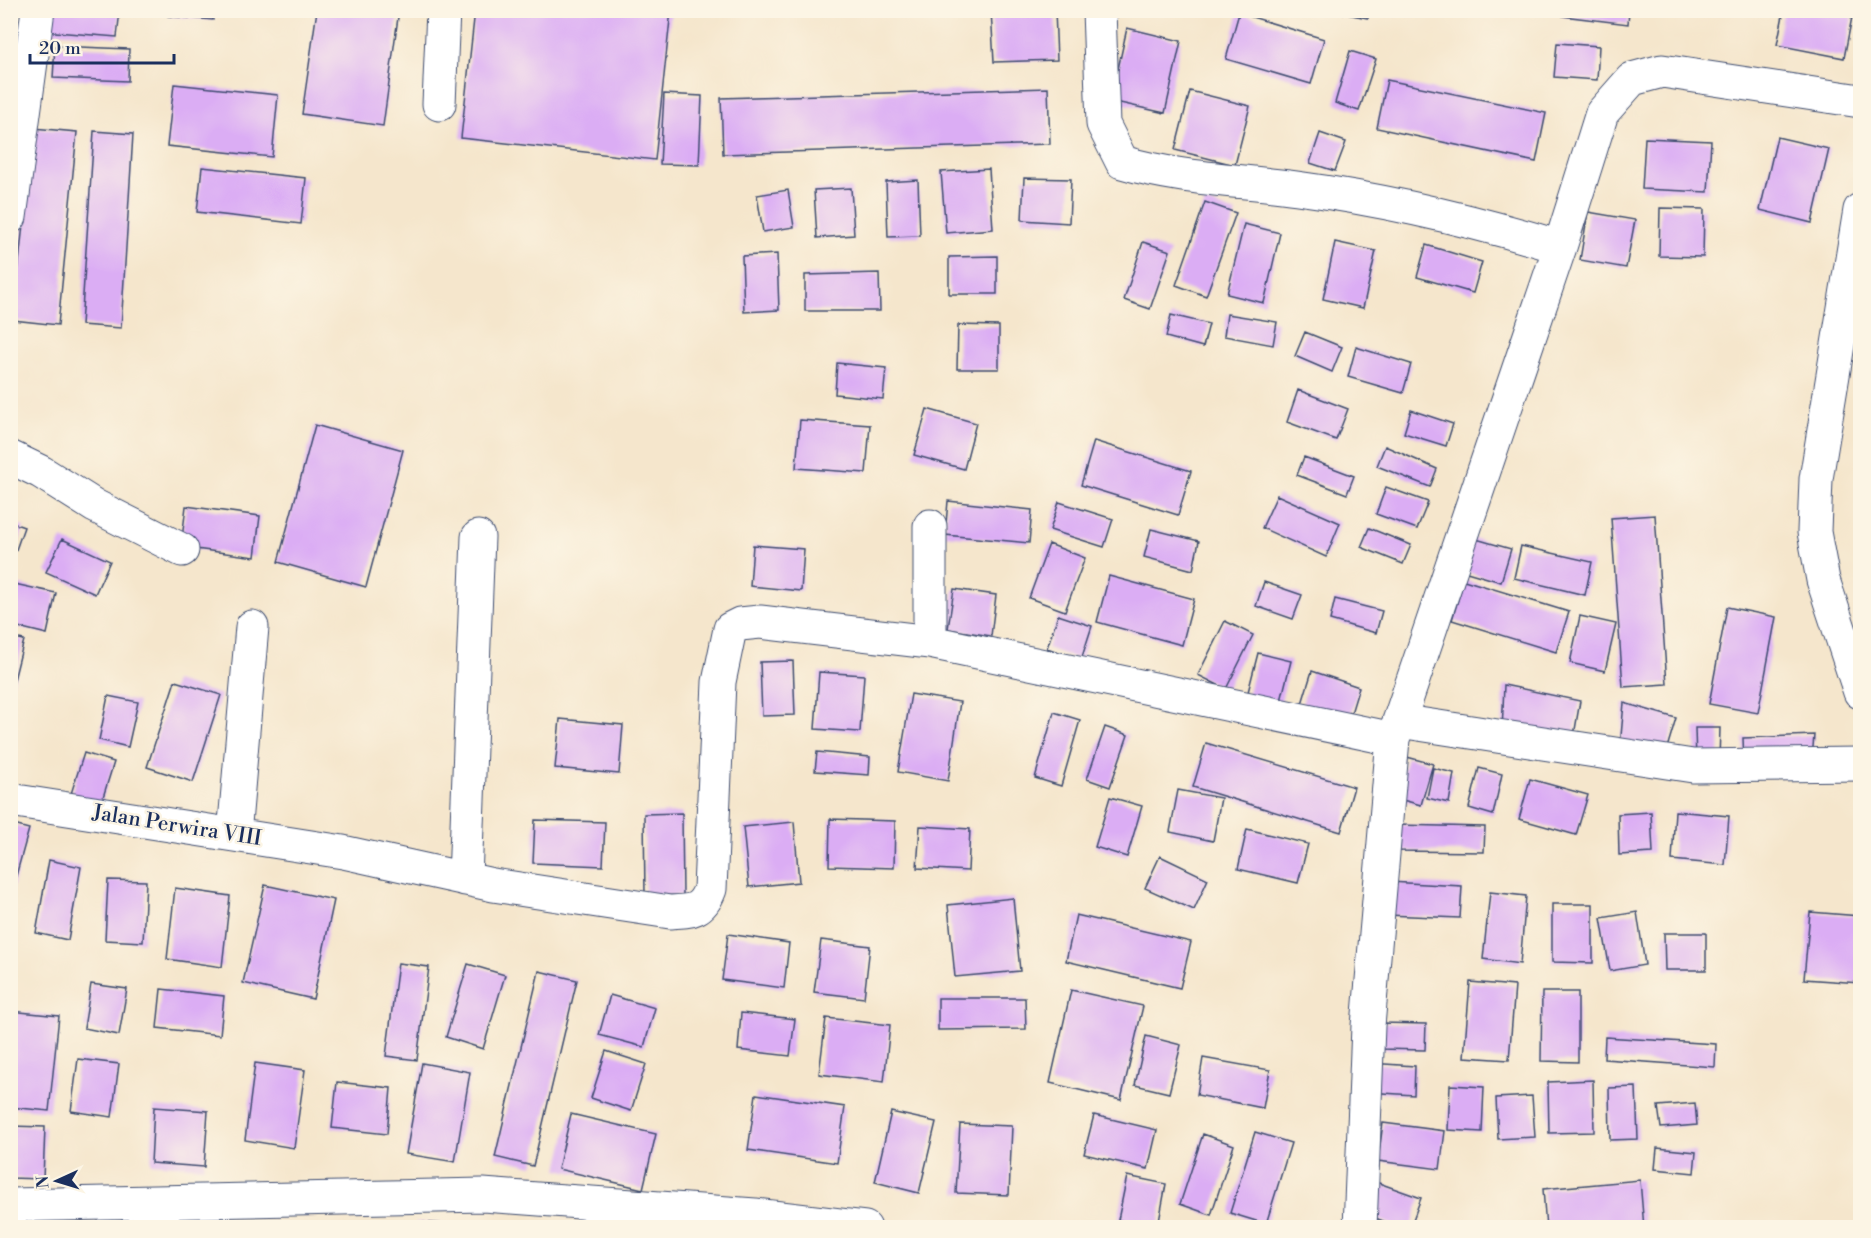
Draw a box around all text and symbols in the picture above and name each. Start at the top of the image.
scale bar [30,27,174,65]
text: 20 m [39,37,81,60]
street label: Jalan Perwira VIII [90,800,263,852]
north arrow [27,1151,87,1211]
text: N [33,1175,53,1189]

